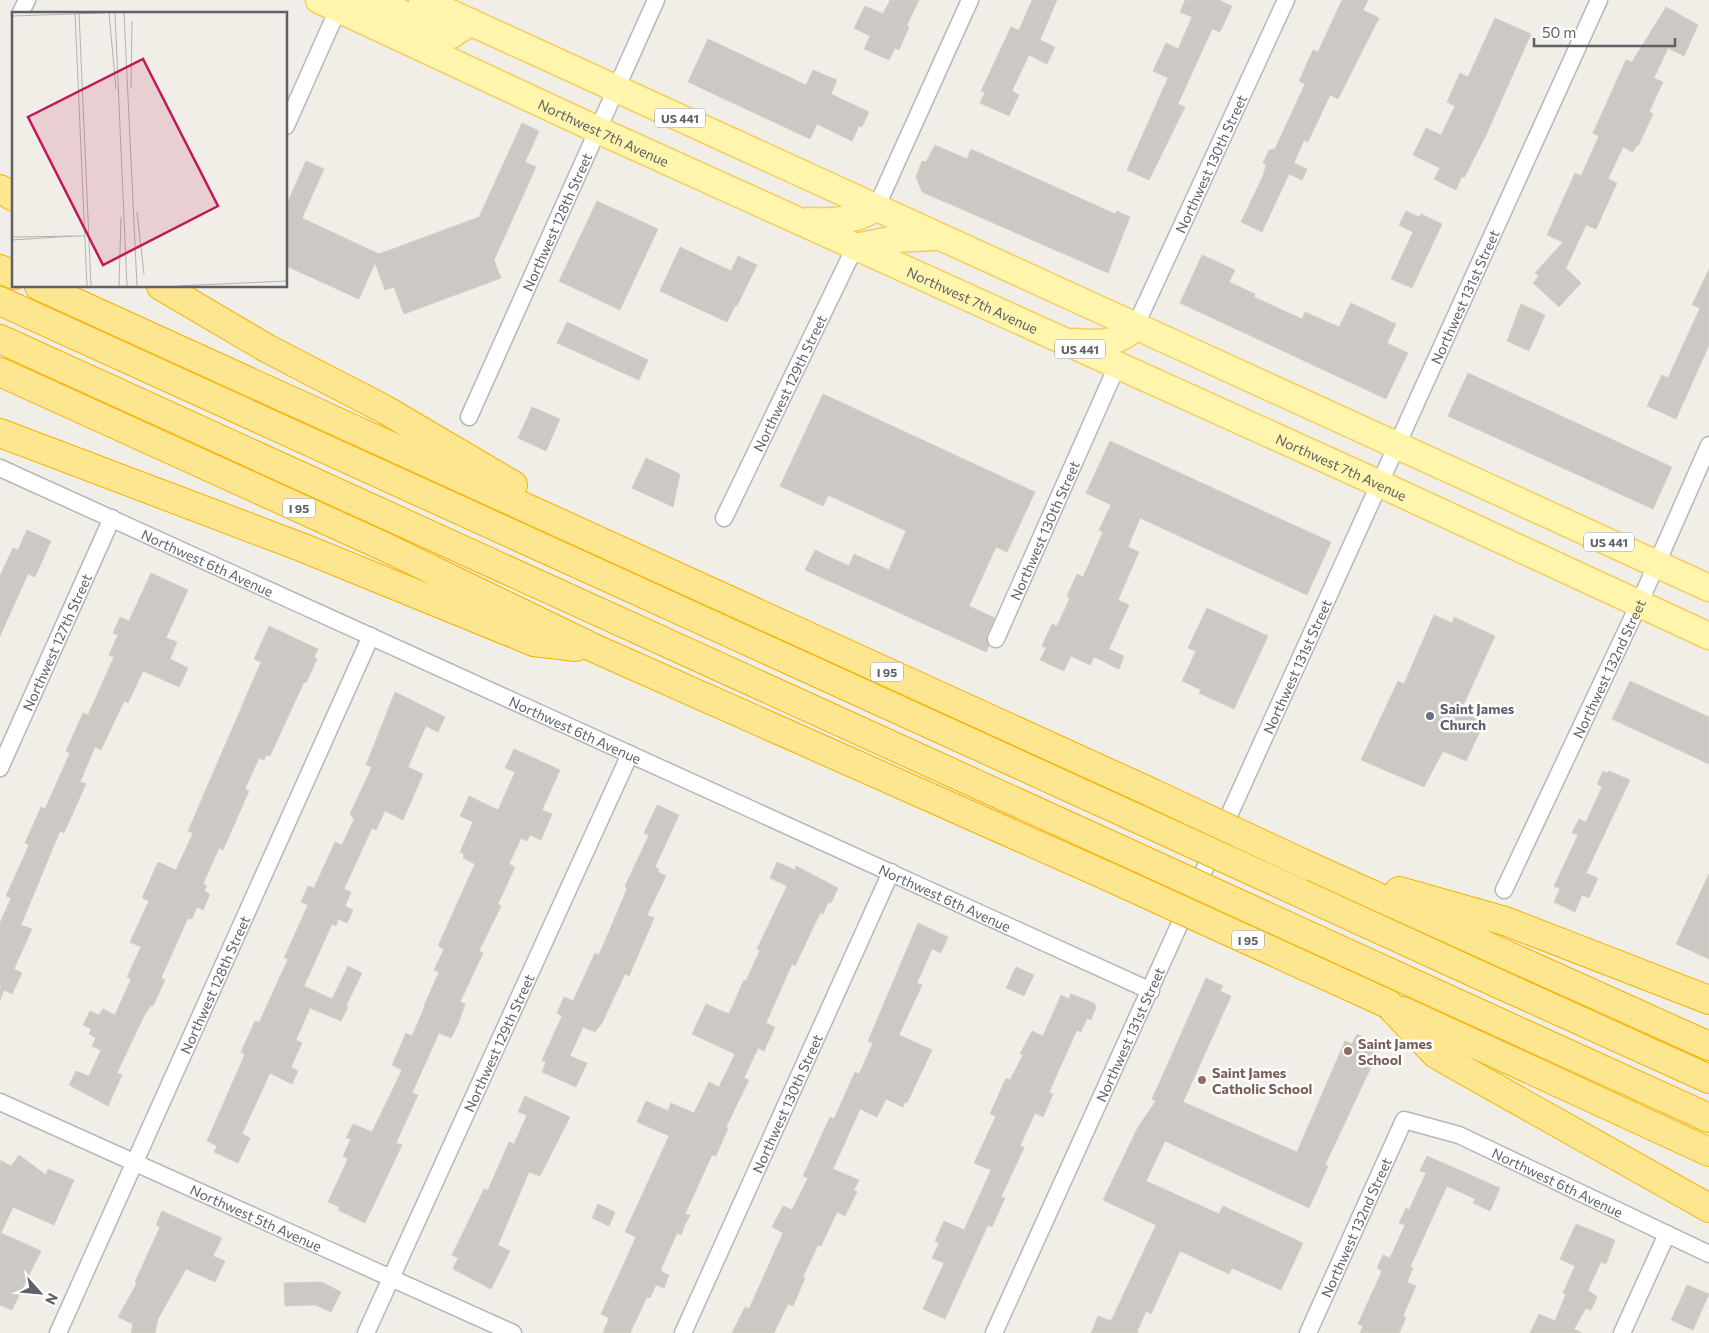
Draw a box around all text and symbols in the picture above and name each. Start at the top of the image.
inset map [12,12,288,288]
scale bar [1534,15,1675,47]
text: 50 m [1542,23,1576,41]
street label: Northwest 130th Street [1171,91,1250,235]
street label: Northwest 7th Avenue [536,95,672,170]
road number: US 441 [655,109,705,128]
street label: Northwest 128th Street [518,150,595,293]
street label: Northwest 131st Street [1426,227,1502,367]
street label: Northwest 7th Avenue [904,263,1041,337]
street label: Northwest 129th Street [749,312,830,454]
road number: US 441 [1055,339,1105,358]
street label: Northwest 7th Avenue [1273,430,1410,504]
street label: Northwest 130th Street [1006,458,1083,602]
road number: I 95 [283,498,315,518]
street label: Northwest 6th Avenue [139,525,276,600]
road number: US 441 [1584,532,1634,552]
street label: Northwest 127th Street [18,571,95,713]
street label: Northwest 131st Street [1259,596,1334,736]
street label: Northwest 132nd Street [1569,596,1649,741]
road number: I 95 [871,662,903,682]
street label: Northwest 6th Avenue [507,692,644,767]
place label: Saint James Church [1440,700,1515,733]
marker: Saint James Church [1424,710,1436,722]
street label: Northwest 6th Avenue [876,860,1014,935]
street label: Northwest 128th Street [176,913,253,1056]
road number: I 95 [1232,930,1264,950]
street label: Northwest 131st Street [1092,964,1168,1104]
street label: Northwest 129th Street [460,971,537,1114]
street label: Northwest 130th Street [748,1031,825,1175]
place label: Saint James School [1358,1035,1433,1068]
marker: Saint James School [1342,1045,1354,1057]
place label: Saint James Catholic School [1212,1064,1312,1097]
marker: Saint James Catholic School [1196,1074,1208,1086]
street label: Northwest 6th Avenue [1490,1144,1626,1220]
street label: Northwest 132nd Street [1317,1154,1395,1300]
street label: Northwest 5th Avenue [188,1180,325,1254]
north arrow [15,1268,65,1318]
text: N [42,1291,62,1308]

